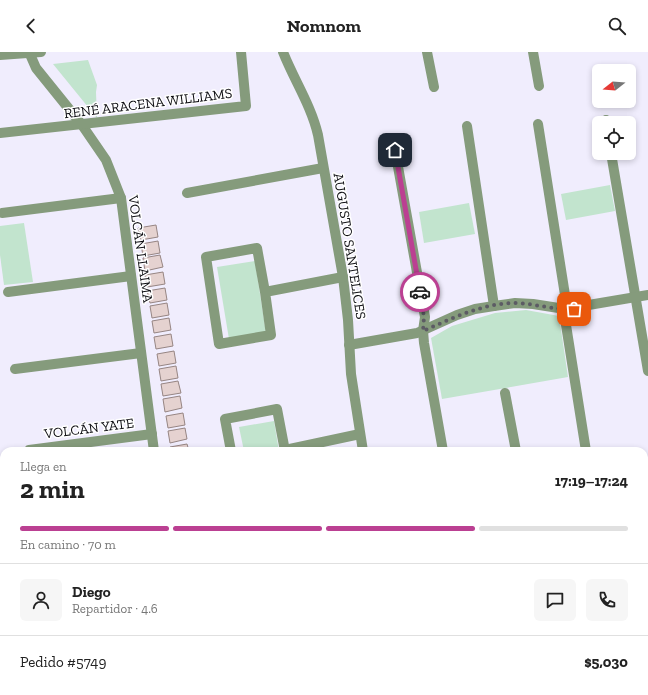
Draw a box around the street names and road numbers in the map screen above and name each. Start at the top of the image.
street label: RENÉ ARACENA WILLIAMS [63,85,233,122]
street label: AUGUSTO SANTELICES [330,172,369,320]
street label: VOLCÁN LLAIMA [124,193,157,305]
street label: VOLCÁN YATE [42,415,135,443]

